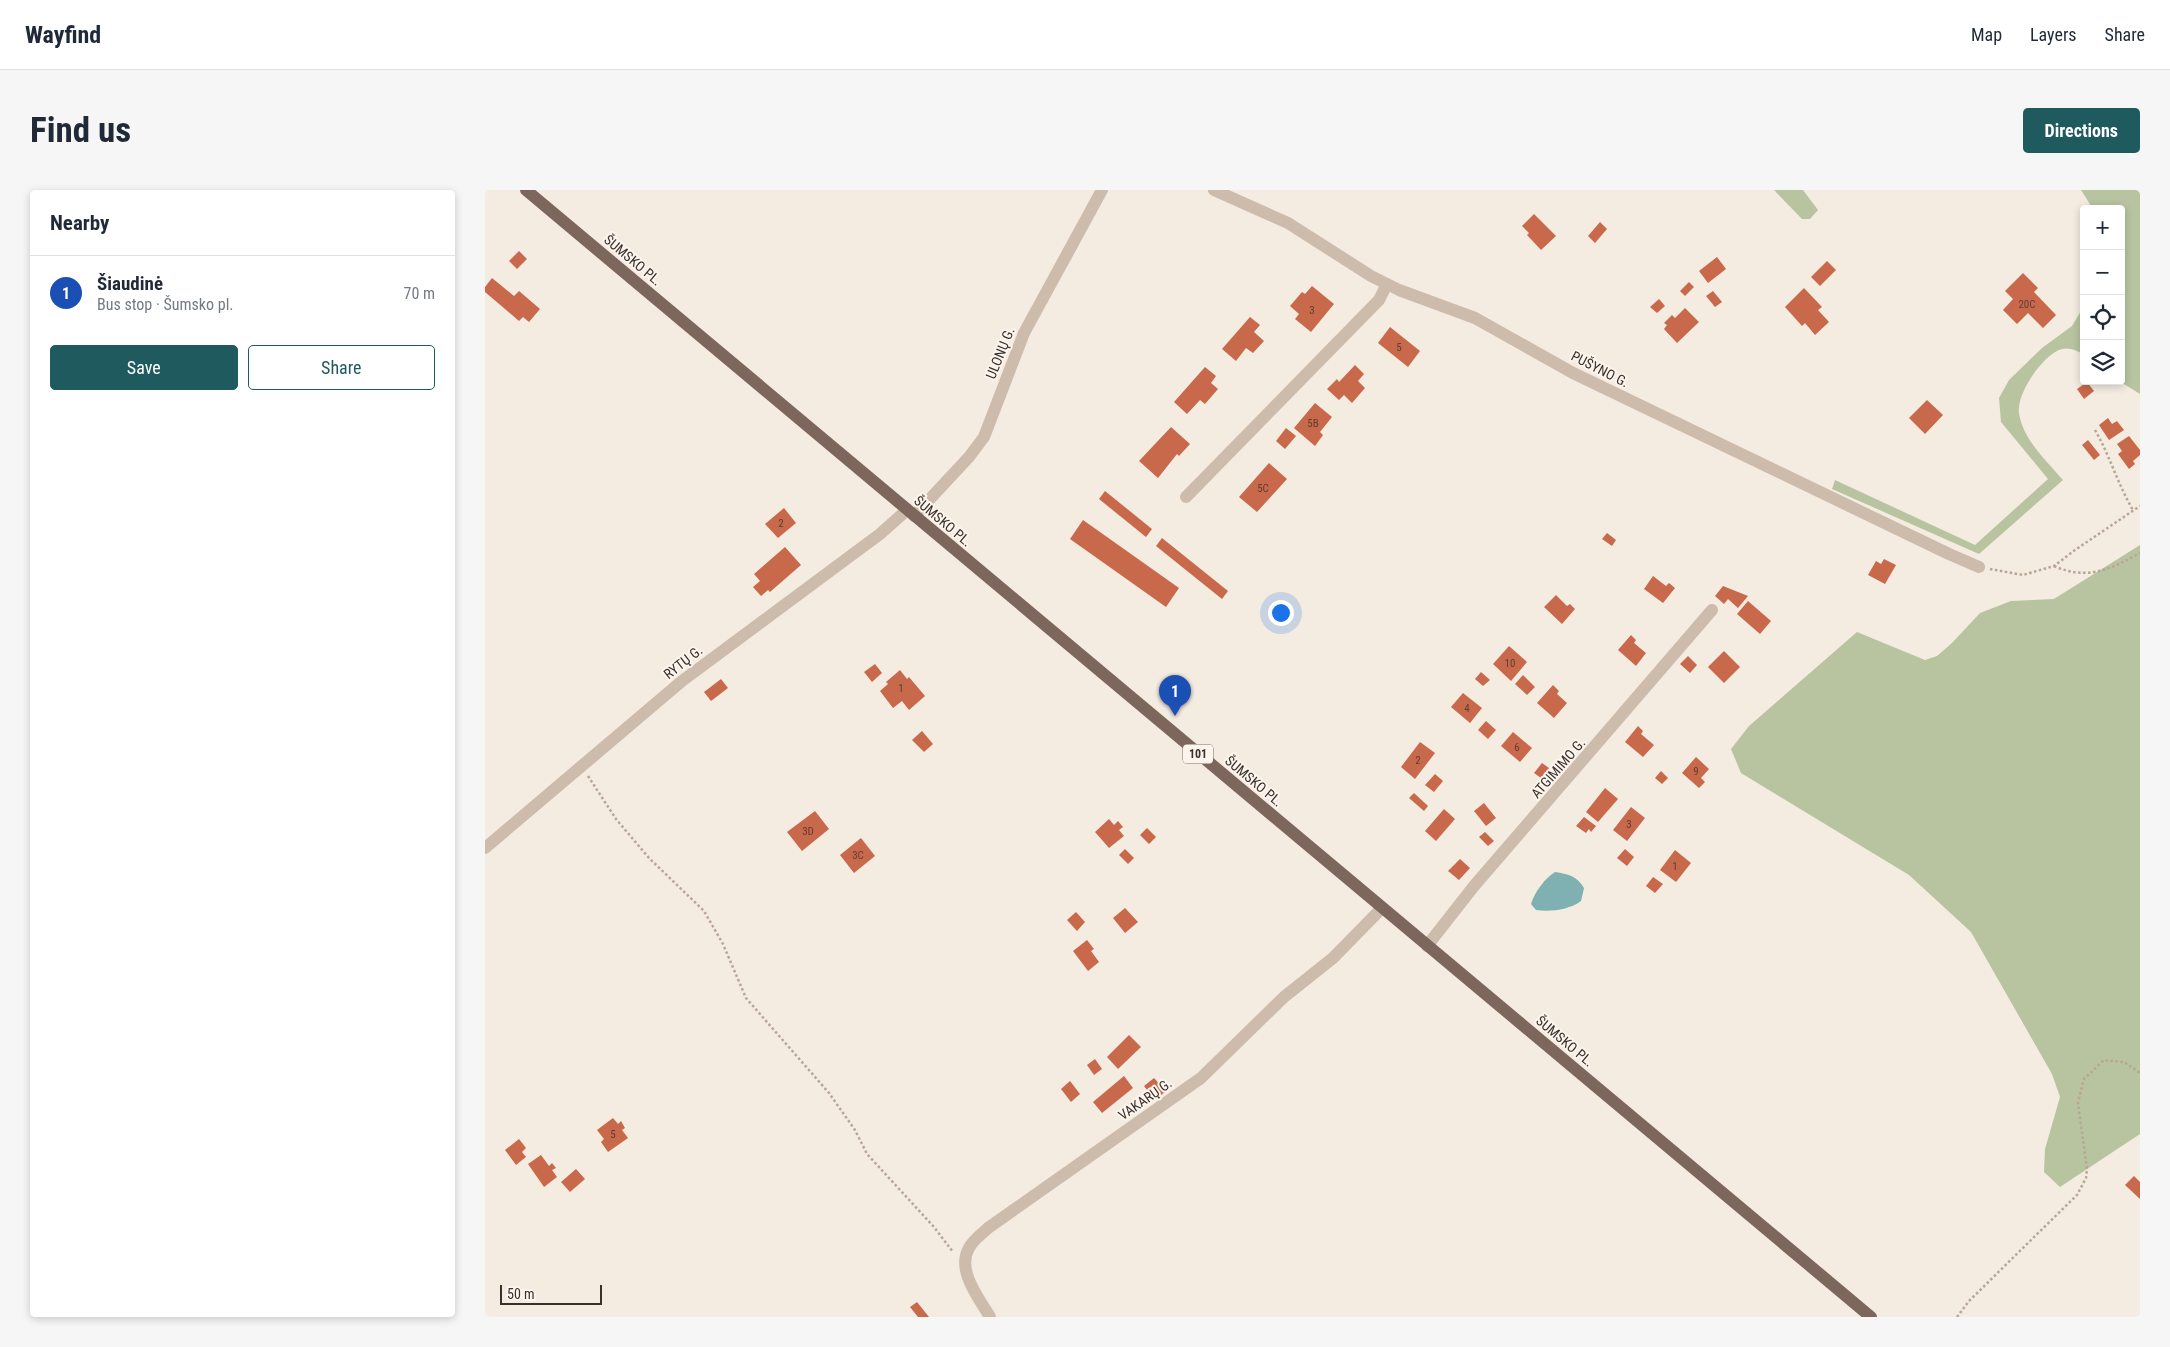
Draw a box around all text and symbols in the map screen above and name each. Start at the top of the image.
text: Wayfind [25,21,101,49]
text: Map [1971,24,2002,45]
text: Layers [2030,24,2077,45]
text: Share [2105,24,2145,45]
button: Directions [2023,108,2140,153]
text: Find us [30,110,131,151]
map controls [2080,205,2125,385]
button: + [2080,205,2125,250]
text: Nearby [50,211,109,235]
street label: ŠUMSKO PL. [601,231,666,289]
button: − [2080,250,2125,295]
text: Šiaudinė [97,272,163,295]
text: 1 [62,284,70,303]
text: 70 m [403,284,435,303]
text: Bus stop · Šumsko pl. [97,295,234,314]
button: locate [2080,295,2125,340]
house number: 20C [2018,298,2036,311]
house number: 3 [1309,304,1315,317]
street label: ULONŲ G. [982,325,1018,381]
button: layers [2080,340,2125,385]
house number: 5 [1396,341,1402,354]
button: Save [50,345,238,390]
button: Share [248,345,435,390]
street label: PUŠYNO G. [1569,347,1632,390]
house number: 5B [1307,417,1319,430]
house number: 5C [1257,482,1269,495]
street label: ŠUMSKO PL. [911,492,976,550]
house number: 2 [778,517,784,530]
your location [1268,600,1294,626]
street label: RYTŲ G. [660,642,706,682]
house number: 10 [1505,657,1515,670]
pin: 1 [1159,675,1191,716]
house number: 1 [898,682,904,695]
house number: 4 [1464,702,1470,715]
street label: ATGIMIMO G. [1528,735,1588,801]
house number: 6 [1514,741,1520,754]
road number: 101 [1183,744,1213,764]
street label: ŠUMSKO PL. [1222,752,1287,810]
house number: 2 [1415,754,1421,767]
house number: 9 [1693,765,1699,778]
house number: 3 [1626,818,1632,831]
house number: 3D [802,825,814,838]
house number: 3C [852,849,864,862]
house number: 1 [1672,860,1678,873]
street label: ŠUMSKO PL. [1533,1012,1598,1070]
street label: VAKARŲ G. [1115,1075,1175,1123]
house number: 5 [610,1128,616,1141]
scale bar [500,1282,603,1305]
text: 50 m [507,1286,535,1302]

